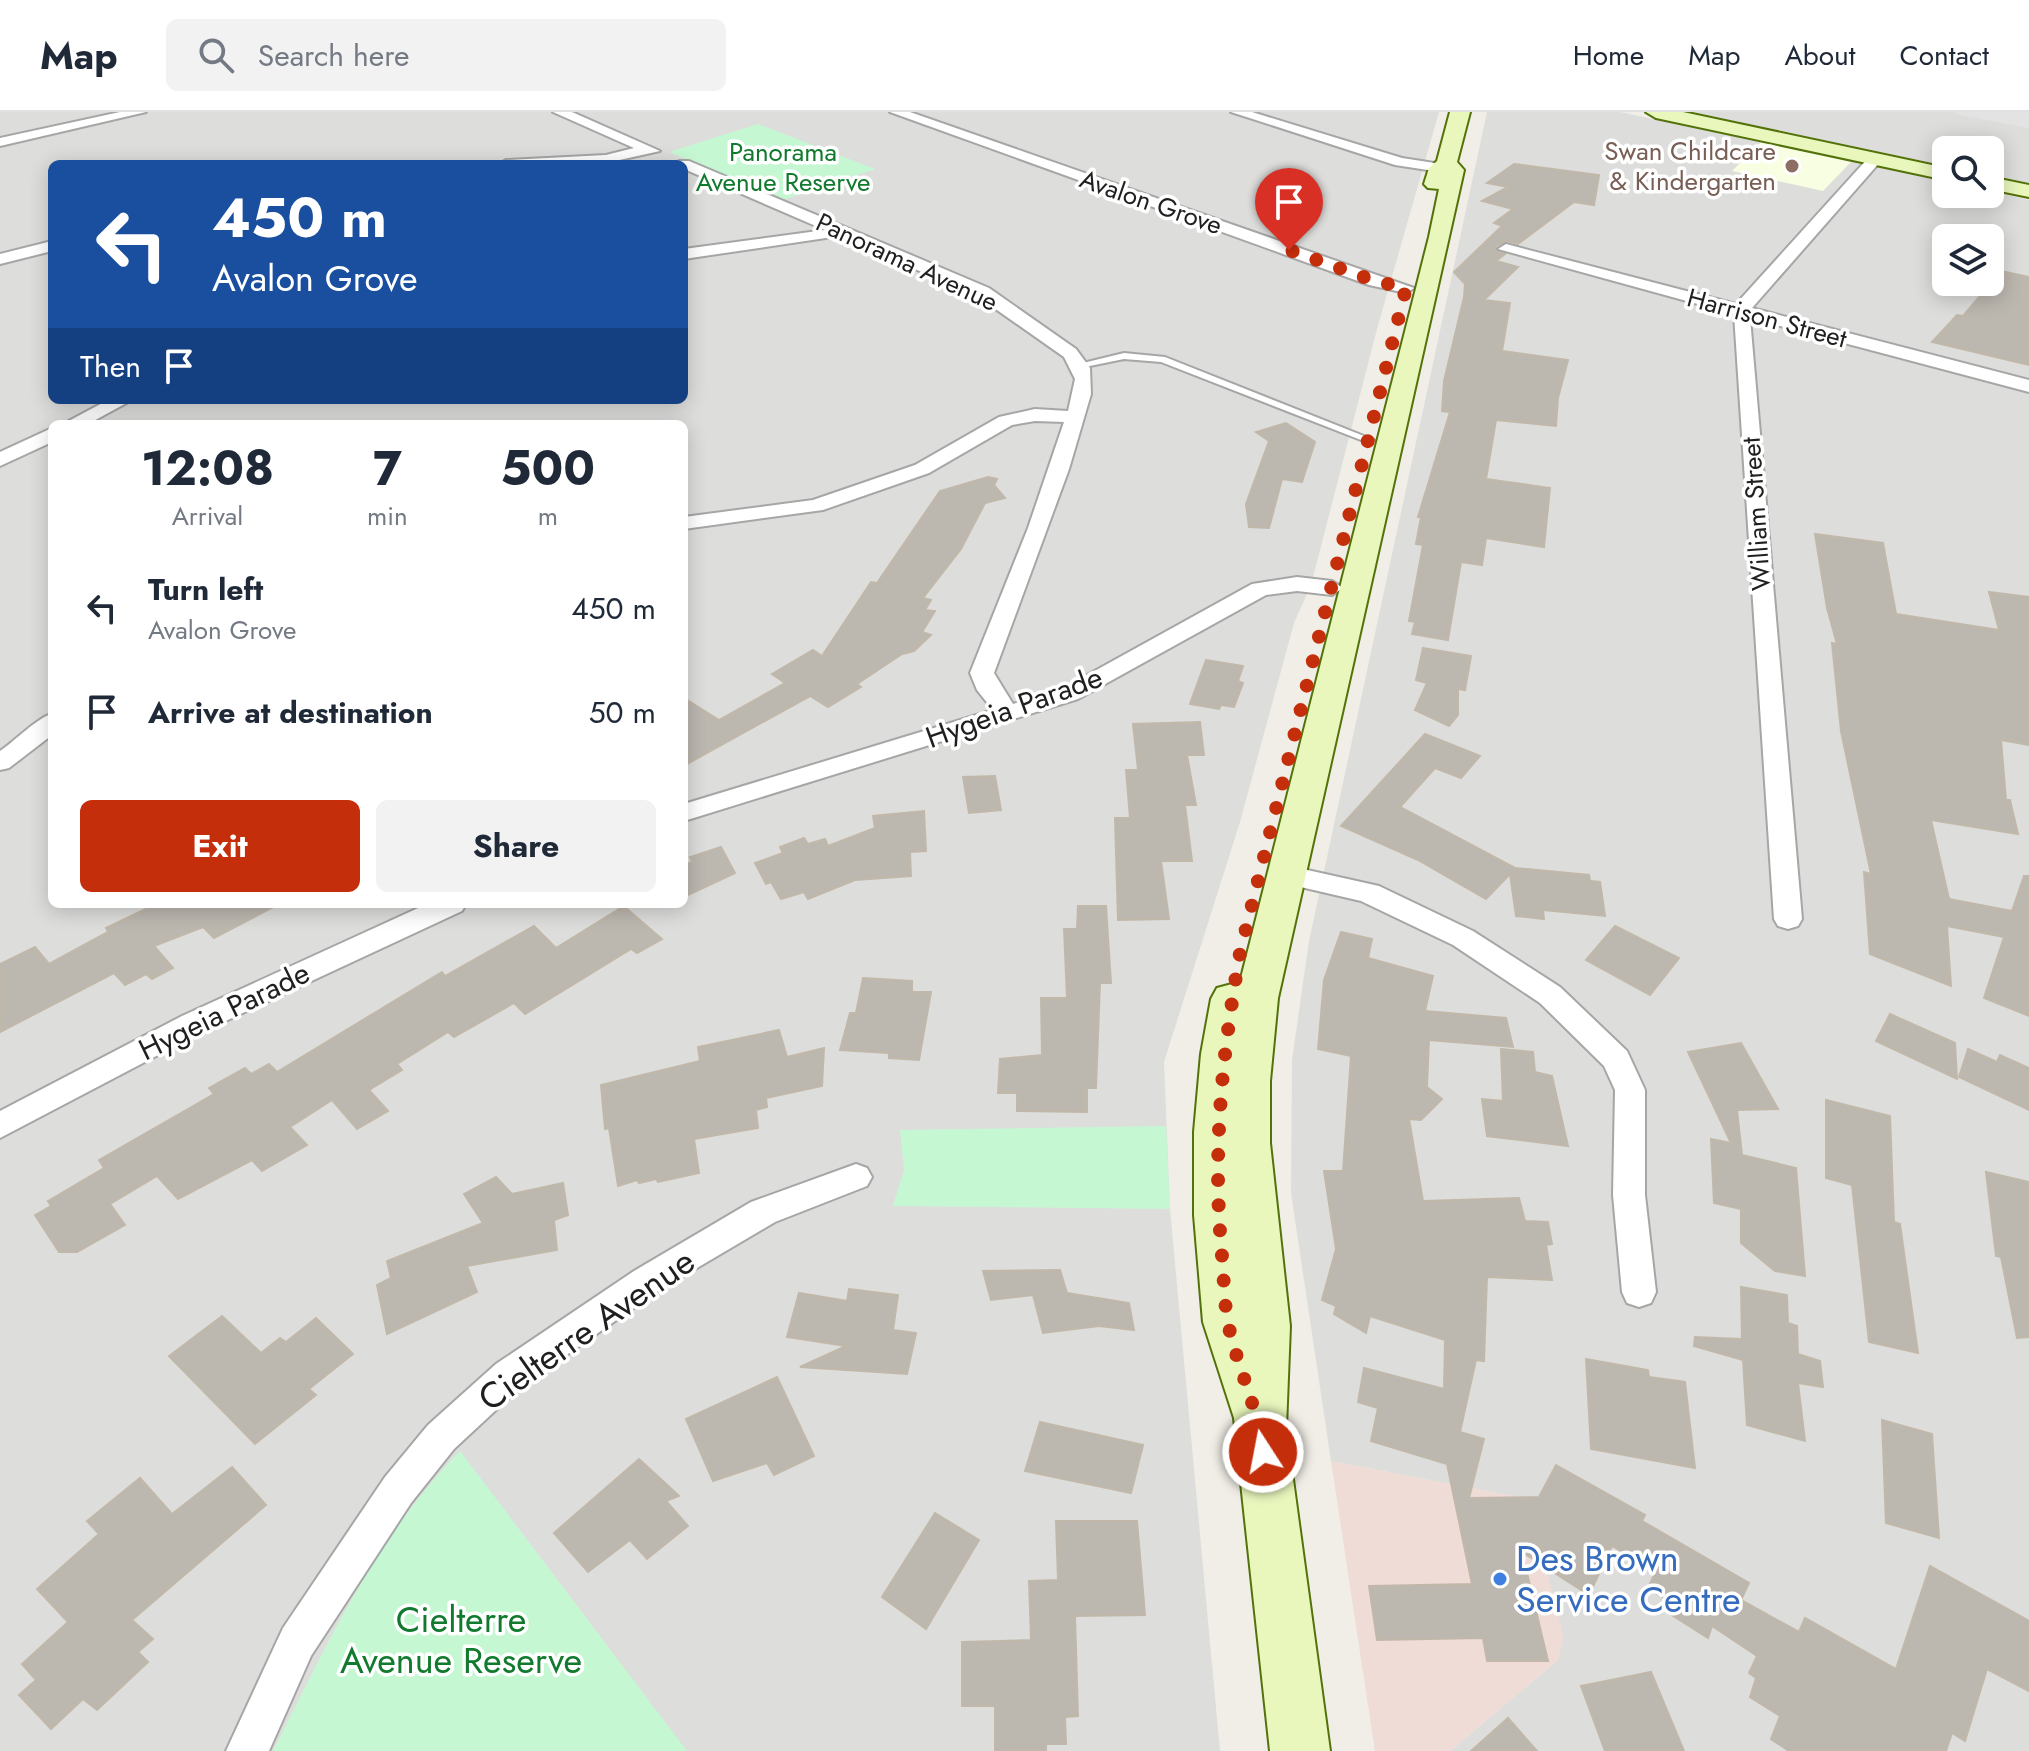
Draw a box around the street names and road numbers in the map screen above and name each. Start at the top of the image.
street label: Avalon Grove [1075,160,1227,244]
street label: Panorama Avenue [810,203,1004,321]
street label: Harrison Street [1683,278,1852,358]
street label: William Street [1732,435,1780,592]
street label: Hygeia Parade [920,655,1108,759]
street label: Hygeia Parade [131,951,317,1071]
street label: Cielterre Avenue [467,1235,705,1423]

